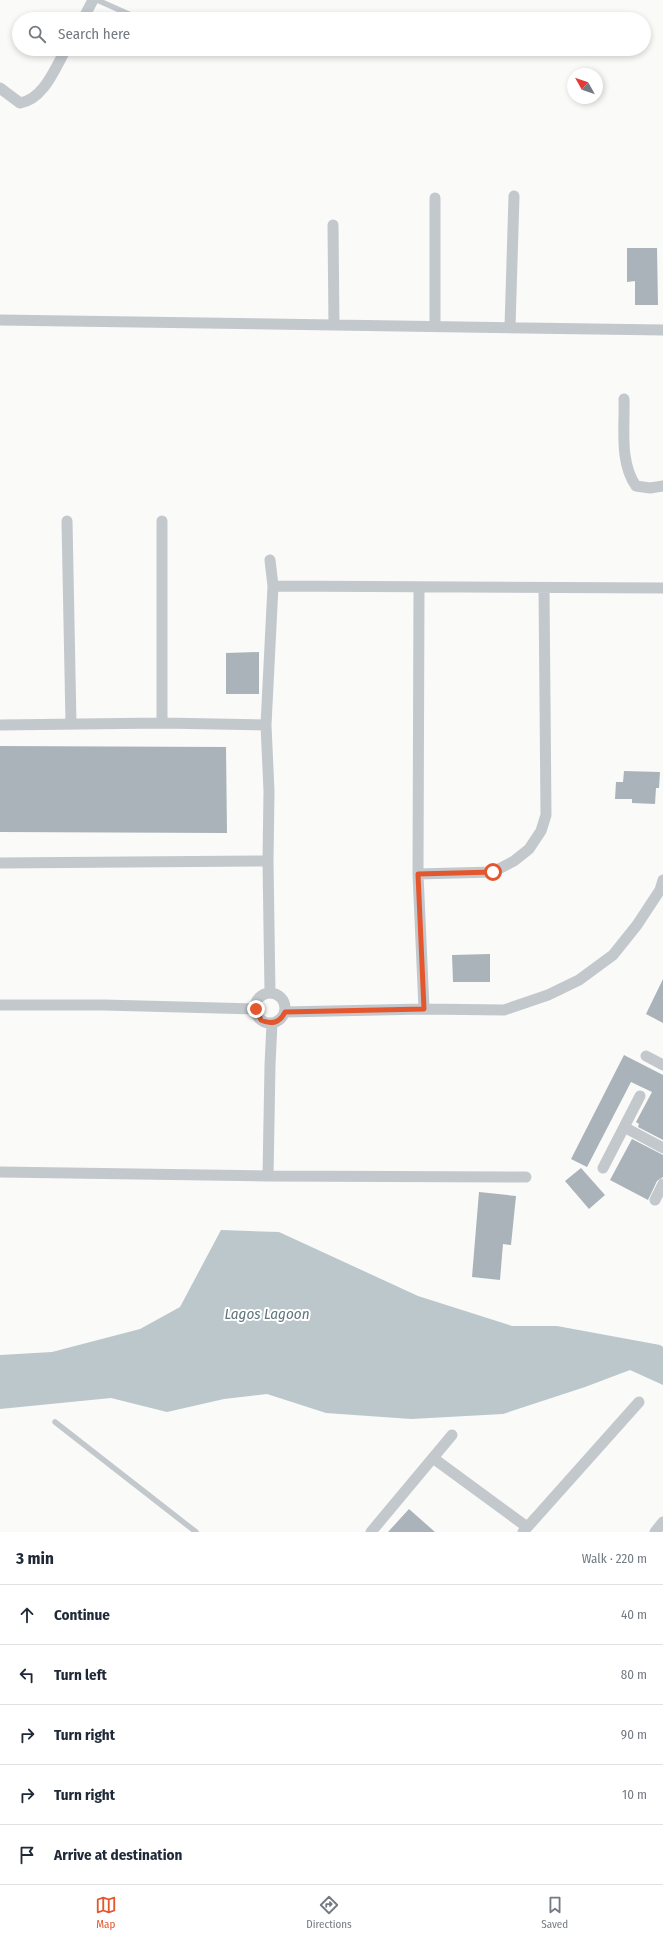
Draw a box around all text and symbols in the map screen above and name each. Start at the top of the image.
search box [12,12,651,56]
icon: search [26,23,48,45]
text: Search here [58,25,130,43]
north arrow [567,68,603,104]
route start [484,863,502,881]
route end [247,1000,265,1018]
water label: Lagos Lagoon [224,1305,310,1323]
text: 3 min [16,1548,54,1569]
text: Walk · 220 m [582,1551,647,1566]
icon: ahead [16,1604,38,1626]
text: Continue [54,1606,110,1624]
text: 40 m [621,1607,647,1622]
icon: left [16,1664,38,1686]
text: Turn left [54,1666,107,1684]
text: 80 m [621,1667,647,1682]
icon: right [16,1724,38,1746]
text: Turn right [54,1726,115,1744]
text: 90 m [621,1727,647,1742]
icon: right [16,1784,38,1806]
text: Turn right [54,1786,115,1804]
text: 10 m [622,1787,647,1802]
icon: arrive [16,1844,38,1866]
text: Arrive at destination [54,1846,182,1864]
tab: Map [95,1894,117,1931]
tab: Directions [306,1894,352,1931]
tab: Saved [541,1894,568,1931]

